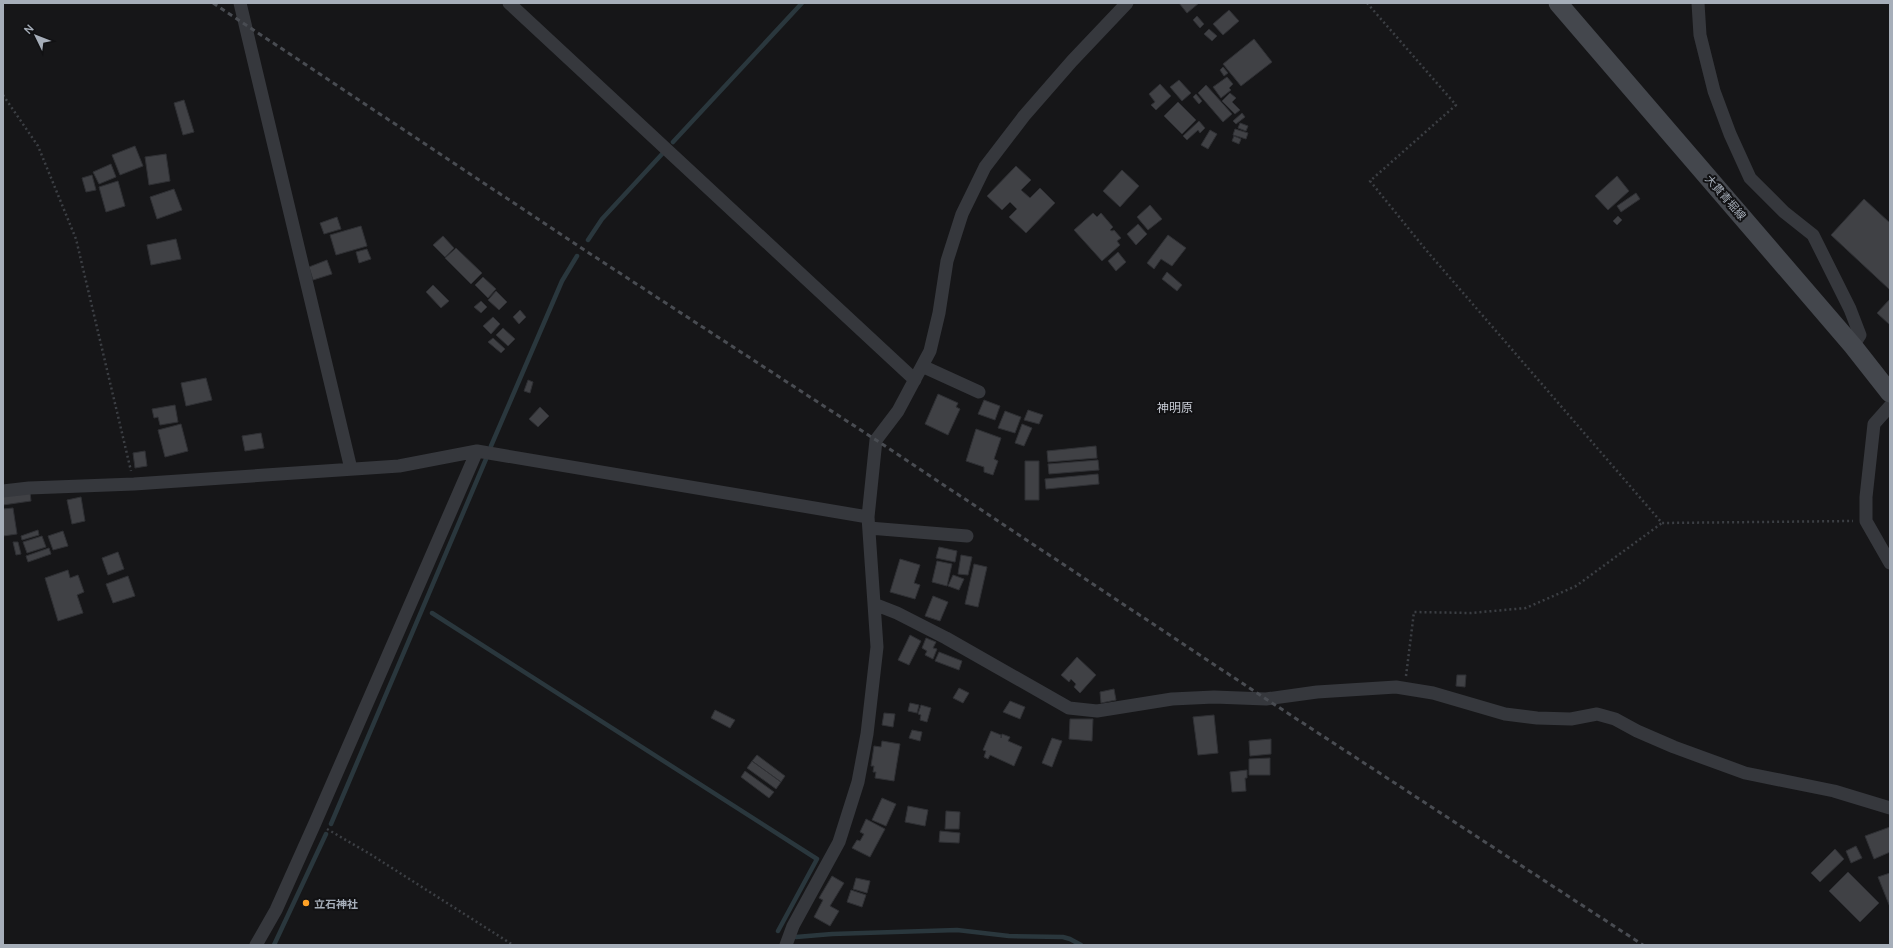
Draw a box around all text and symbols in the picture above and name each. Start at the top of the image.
north arrow [16,16,56,56]
text: N [20,21,37,37]
street label: 大貫青堀線 [1702,171,1750,223]
district label: 神明原 [1157,399,1193,416]
place label: 立石神社 [314,896,358,911]
marker: 立石神社 [301,898,311,908]

